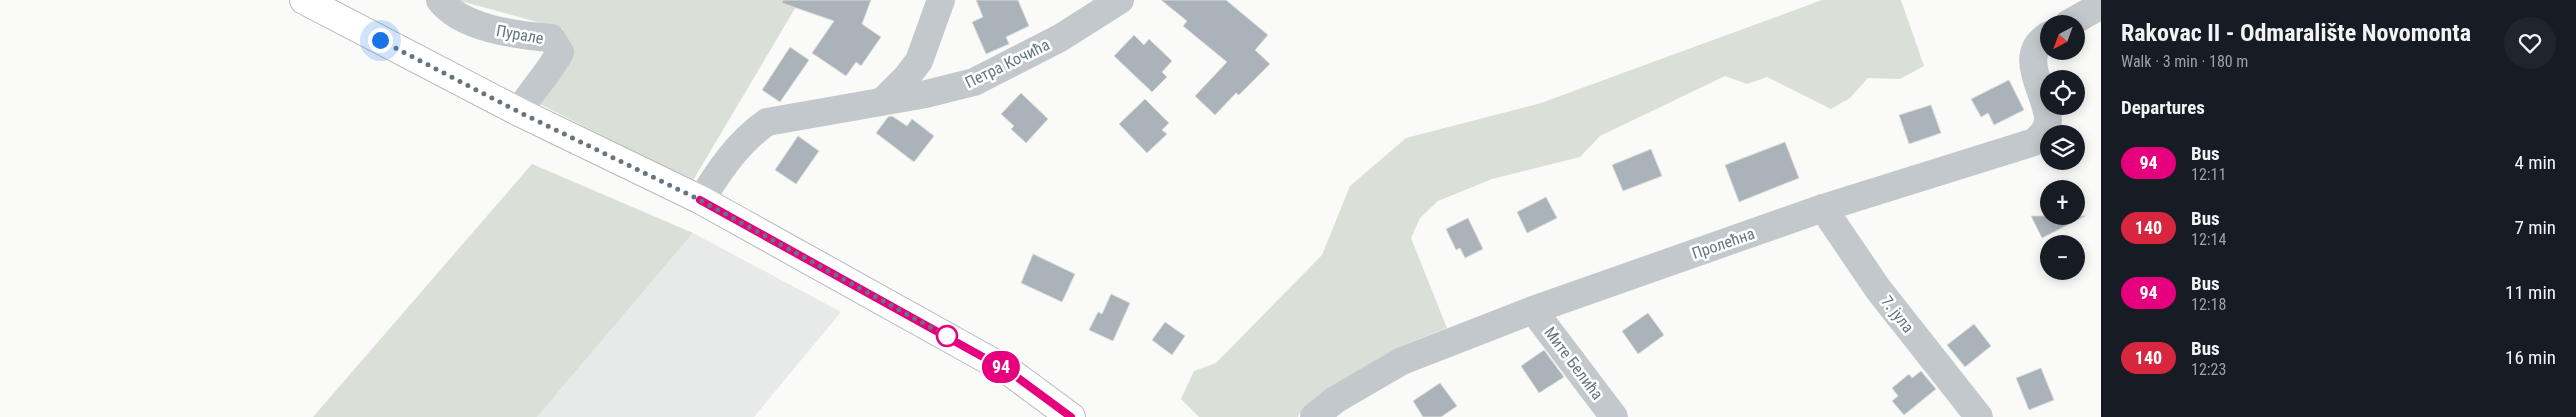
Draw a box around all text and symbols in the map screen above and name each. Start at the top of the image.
north arrow [2040,15,2085,60]
map controls [2040,15,2085,280]
button: heart [2504,17,2556,69]
text: Rakovac II - Odmaralište Novomonta [2121,19,2471,47]
street label: Пурале [495,21,545,48]
your location [368,28,393,53]
street label: Петра Кочића [962,35,1053,92]
text: Walk · 3 min · 180 m [2121,52,2248,71]
button: locate [2040,70,2085,115]
text: Departures [2121,96,2205,119]
button: layers [2040,125,2085,170]
text: Bus [2191,142,2220,165]
text: 4 min [2514,151,2556,174]
text: 94 [2139,152,2158,173]
text: 12:11 [2191,165,2226,184]
button: + [2040,180,2085,225]
text: Bus [2191,207,2220,230]
text: 7 min [2514,216,2556,239]
text: 140 [2135,217,2162,238]
street label: Пролећна [1689,224,1757,263]
text: 12:14 [2191,230,2226,249]
button: − [2040,235,2085,280]
text: Bus [2191,272,2220,295]
text: 11 min [2505,281,2556,304]
text: 94 [2139,282,2158,303]
street label: 7. јула [1877,292,1918,337]
text: 12:18 [2191,295,2226,314]
street label: Мите Белића [1540,323,1607,403]
unlabelled marker [936,325,958,347]
text: Bus [2191,337,2220,360]
text: 16 min [2505,346,2556,369]
text: 140 [2135,347,2162,368]
line badge: 94 [978,351,1024,383]
text: 94 [992,356,1010,377]
text: 12:23 [2191,360,2226,379]

